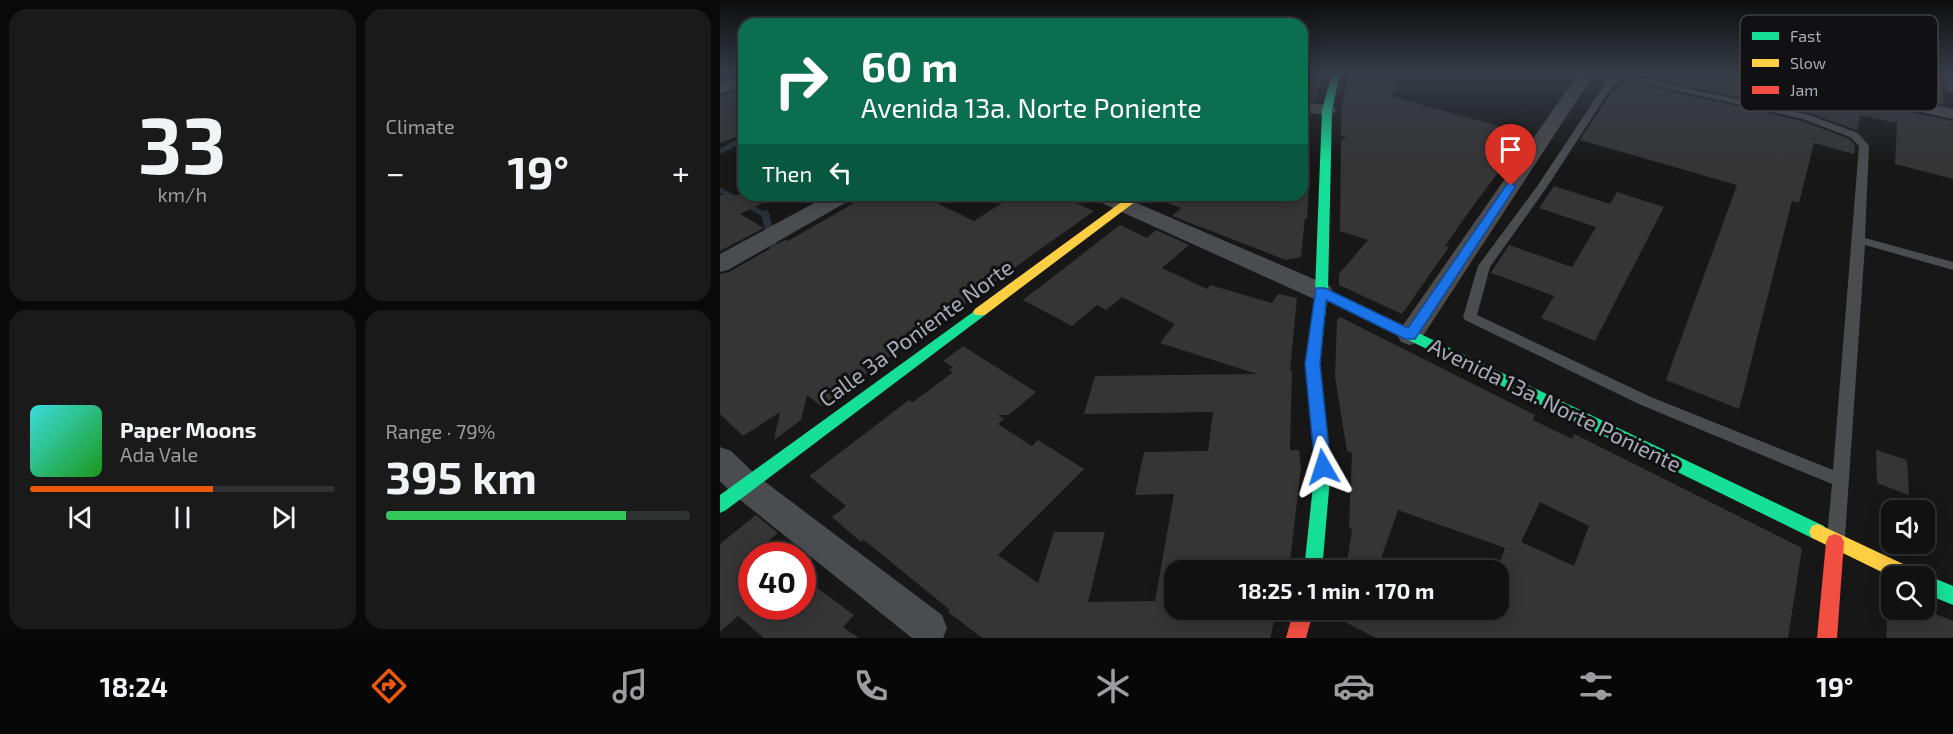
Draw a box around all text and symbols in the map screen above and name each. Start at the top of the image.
legend [1740,15,1938,111]
text: Fast [1790,26,1821,45]
text: 60 m [861,40,958,90]
icon: right [762,42,840,120]
text: Slow [1790,53,1826,72]
text: Jam [1790,80,1818,99]
text: Avenida 13a. Norte Poniente [861,91,1202,123]
text: 33 [138,96,226,190]
text: Climate [386,114,455,138]
pin [1485,124,1536,186]
icon: arrive [1494,133,1527,166]
text: 19° [508,144,569,198]
text: − [386,152,405,192]
text: + [672,152,690,192]
icon: left [824,156,857,189]
text: Then [762,160,812,186]
text: km/h [157,182,207,206]
street label: Calle 3a Poniente Norte [813,253,1018,411]
street label: Avenida 13a. Norte Poniente [1425,332,1686,477]
text: Paper Moons [120,416,256,442]
text: Range · 79% [386,419,495,443]
position arrow [1291,435,1355,499]
text: Ada Vale [120,442,198,466]
text: 395 km [386,449,537,503]
map controls [1881,500,1935,620]
button: sound [1881,500,1935,554]
icon: previous [64,501,97,534]
icon: pause [166,501,199,534]
icon: next [267,501,300,534]
speed limit sign: 40 [738,542,816,620]
button: search [1881,566,1935,620]
text: 18:25 · 1 min · 170 m [1239,577,1434,603]
icon: directions [368,665,410,707]
icon: music [609,665,651,707]
icon: phone [850,665,892,707]
icon: climate [1092,665,1134,707]
icon: car [1333,665,1375,707]
icon: filters [1575,665,1617,707]
text: 18:24 [100,670,168,702]
text: 19° [1816,670,1853,702]

